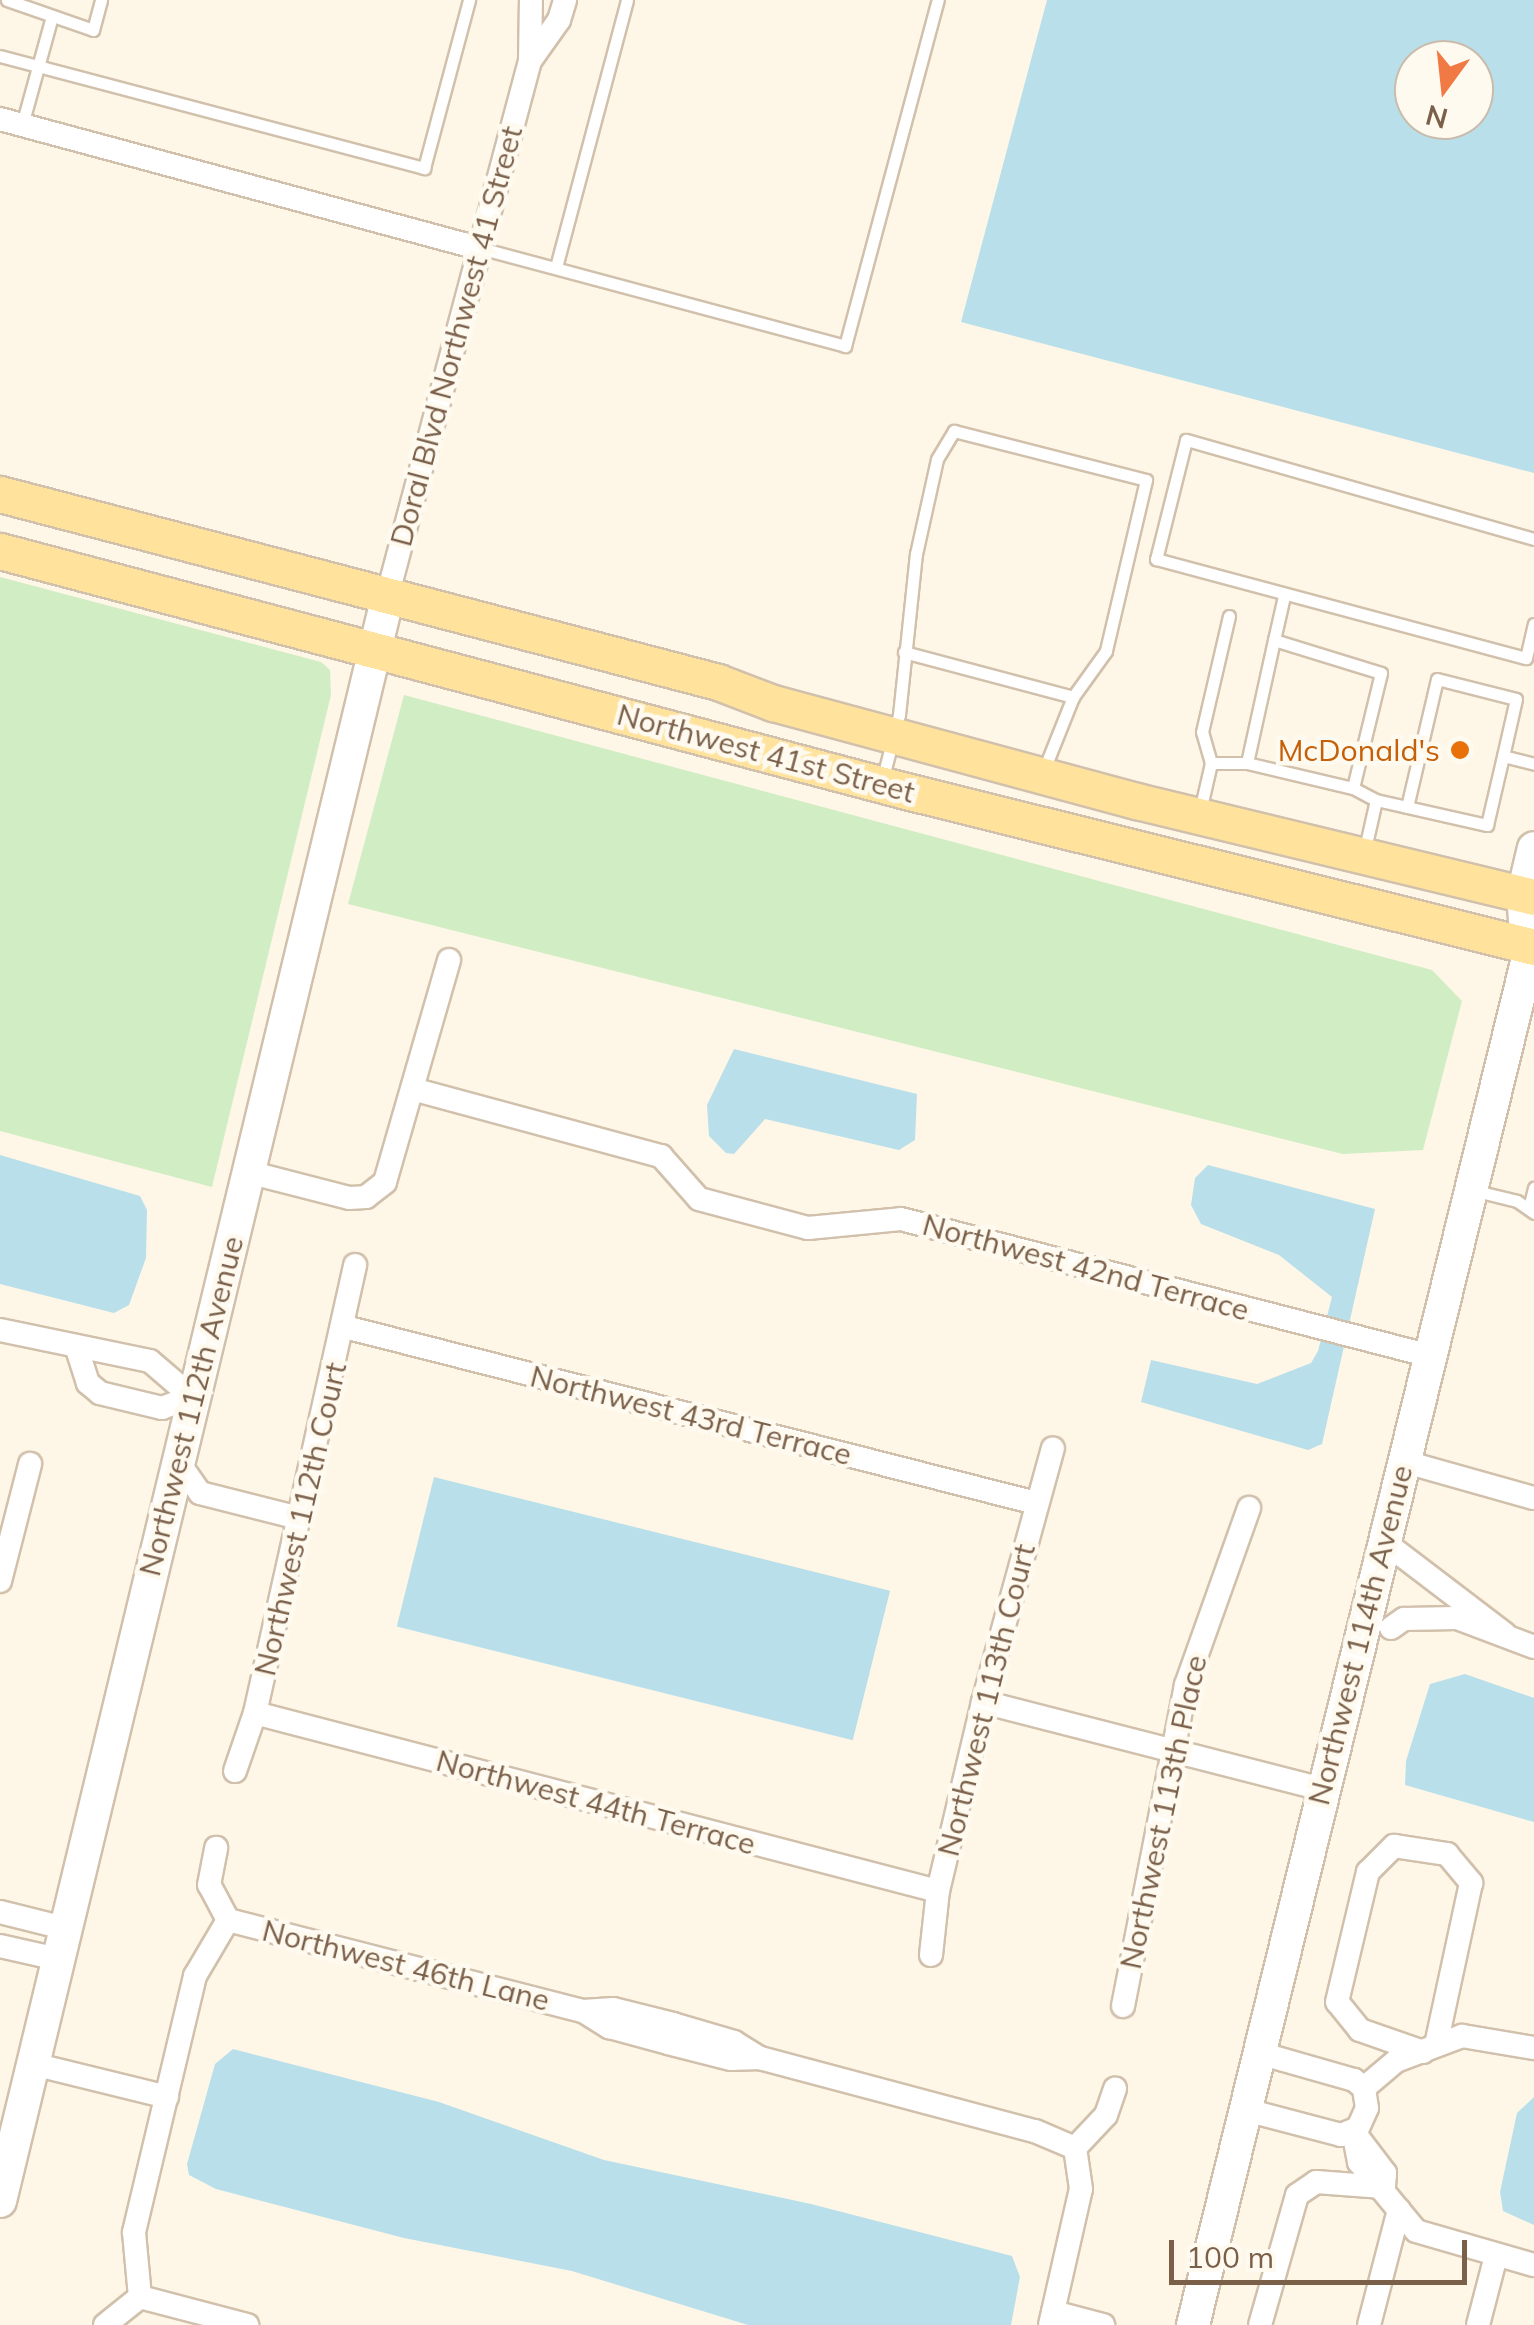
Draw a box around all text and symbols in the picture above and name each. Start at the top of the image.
north arrow [1394,40,1494,140]
text: N [1422,98,1451,137]
street label: Doral Blvd Northwest 41 Street [383,122,529,550]
street label: Northwest 41st Street [613,696,919,810]
place label: McDonald's [1278,732,1440,768]
marker: McDonald's [1449,739,1471,761]
street label: Northwest 42nd Terrace [919,1206,1253,1328]
street label: Northwest 112th Avenue [131,1232,251,1580]
street label: Northwest 43rd Terrace [527,1358,855,1472]
street label: Northwest 112th Court [246,1359,354,1679]
street label: Northwest 114th Avenue [1300,1461,1420,1809]
street label: Northwest 113th Court [930,1540,1042,1860]
street label: Northwest 113th Place [1112,1652,1214,1972]
street label: Northwest 44th Terrace [432,1742,760,1862]
street label: Northwest 46th Lane [259,1912,553,2018]
scale bar [1174,2220,1472,2282]
text: 100 m [1186,2238,1274,2276]

